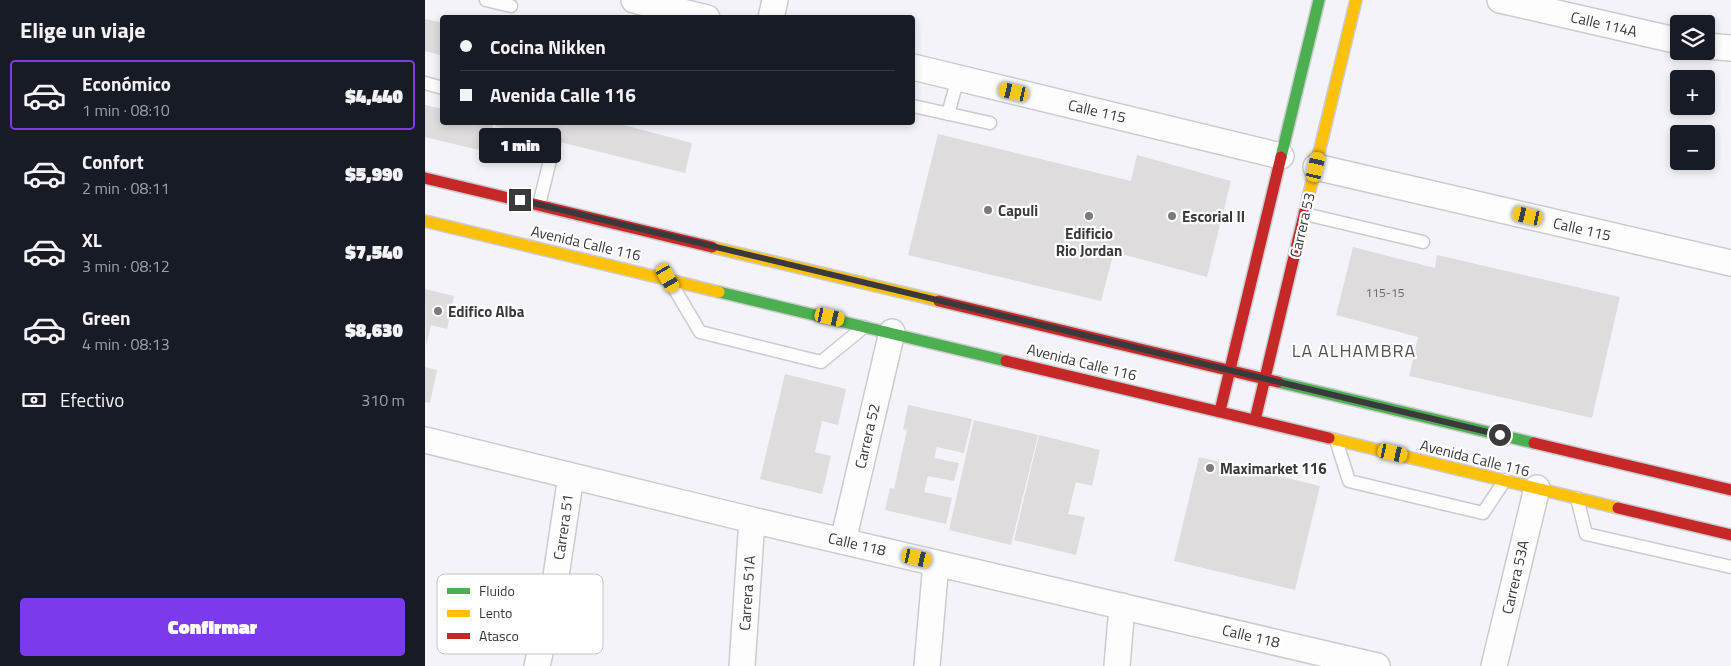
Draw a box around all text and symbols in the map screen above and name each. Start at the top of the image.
street label: Calle 114A [1568,5,1640,43]
text: Elige un viaje [20,13,146,47]
map controls [1670,15,1715,170]
button: layers [1670,15,1715,60]
text: Cocina Nikken [490,32,606,61]
text: Económico [82,69,171,98]
button: + [1670,70,1715,115]
icon: car [22,73,67,118]
text: Avenida Calle 116 [490,80,636,109]
text: $4,440 [345,81,403,110]
car [997,81,1030,103]
street label: Calle 115 [1066,93,1128,129]
text: 1 min · 08:10 [82,98,170,122]
button: − [1670,125,1715,170]
callout: 1 min [479,128,561,162]
text: 1 min [500,133,540,157]
text: Confort [82,147,144,176]
icon: car [22,151,67,196]
car [1305,151,1326,183]
text: $5,990 [345,159,403,188]
text: 2 min · 08:11 [82,176,170,200]
route end [509,189,531,211]
street label: Carrera 53 [1283,190,1321,260]
place label: Capuli [998,199,1038,222]
marker: Capuli [982,204,994,216]
place label: Escorial II [1182,205,1245,228]
car [1511,205,1544,227]
marker: Edificio Rio Jordan [1083,210,1095,222]
marker: Escorial II [1166,210,1178,222]
street label: Calle 115 [1551,211,1613,247]
street label: Avenida Calle 116 [529,219,643,267]
place label: Edificio Rio Jordan [1056,222,1122,262]
text: XL [82,225,102,254]
icon: car [22,229,67,274]
text: $7,540 [345,237,403,266]
text: 3 min · 08:12 [82,254,170,278]
car [654,261,681,295]
house number: 115-15 [1366,283,1405,302]
place label: Edifico Alba [448,300,525,323]
text: Green [82,303,131,332]
marker: Edifico Alba [432,305,444,317]
car [813,306,846,328]
icon: car [22,307,67,352]
text: $8,630 [345,315,403,344]
text: 4 min · 08:13 [82,332,170,356]
street label: Avenida Calle 116 [1025,337,1139,387]
district label: LA ALHAMBRA [1292,337,1416,364]
text: Efectivo [60,385,124,414]
icon: cash [20,386,48,414]
text: 310 m [361,388,405,412]
street label: Carrera 52 [848,401,886,471]
route start [1489,424,1511,446]
street label: Avenida Calle 116 [1418,433,1532,483]
car [1376,442,1409,464]
place label: Maximarket 116 [1220,457,1327,480]
marker: Maximarket 116 [1204,462,1216,474]
street label: Carrera 51 [547,493,579,561]
street label: Calle 118 [826,526,888,562]
street label: Carrera 53A [1495,538,1535,616]
car [900,547,933,569]
street label: Carrera 51A [733,555,761,631]
legend [437,574,603,654]
text: Fluido [479,580,515,601]
button: Confirmar [20,598,405,656]
text: Lento [479,602,513,623]
street label: Calle 118 [1220,618,1282,654]
text: Atasco [479,625,519,646]

